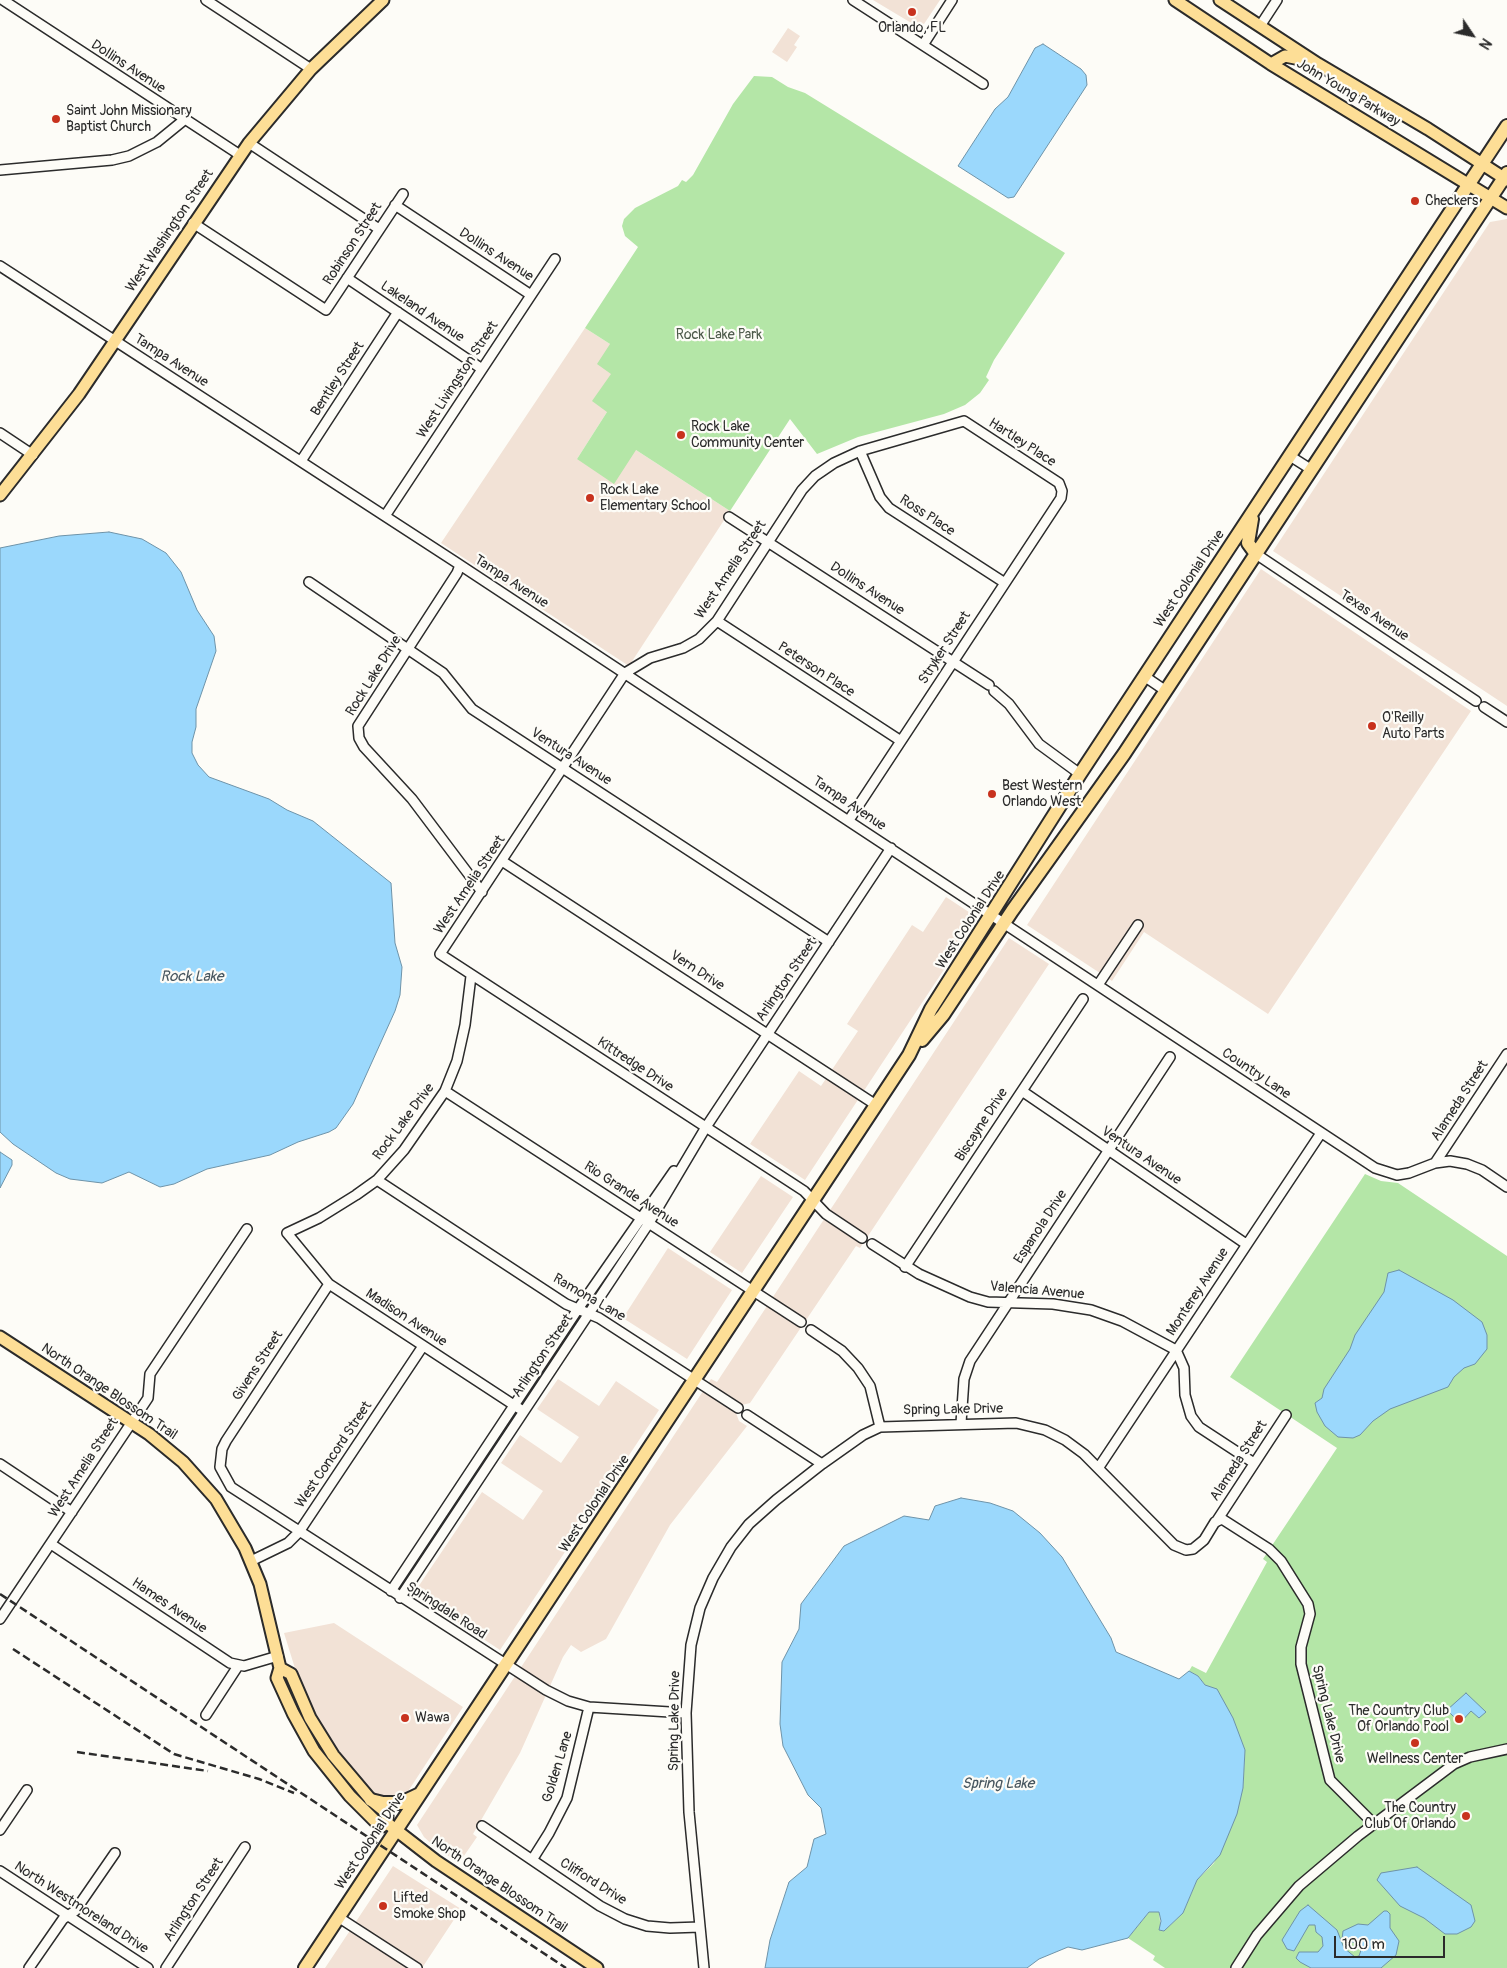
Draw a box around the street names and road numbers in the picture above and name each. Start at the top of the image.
street label: Dollins Avenue [88,37,168,97]
street label: John Young Parkway [1293,56,1403,130]
street label: West Washington Street [123,166,217,296]
street label: Robinson Street [320,200,386,288]
street label: Dollins Avenue [456,225,536,285]
street label: Lakeland Avenue [377,278,467,346]
street label: West Livingston Street [414,318,502,442]
street label: Tampa Avenue [131,331,211,391]
street label: Bentley Street [308,339,368,419]
street label: Hartley Place [985,415,1059,471]
street label: Ross Place [896,492,958,540]
street label: West Amelia Street [692,518,770,622]
street label: West Colonial Drive [1151,527,1229,631]
street label: Tampa Avenue [471,552,551,612]
street label: Dollins Avenue [827,559,907,619]
street label: Texas Avenue [1336,587,1412,645]
street label: Stryker Street [915,608,975,688]
street label: Rock Lake Drive [343,633,405,719]
street label: Peterson Place [774,639,858,701]
street label: Ventura Avenue [527,725,615,789]
street label: Tampa Avenue [809,773,889,835]
street label: West Amelia Street [431,833,509,937]
street label: West Colonial Drive [933,868,1009,972]
street label: Arlington Street [753,935,821,1025]
street label: Vern Drive [667,947,727,995]
street label: Kittredge Drive [594,1034,676,1096]
street label: Country Lane [1218,1045,1294,1103]
street label: Alameda Street [1428,1058,1492,1144]
street label: Rock Lake Drive [370,1080,438,1164]
street label: Biscayne Drive [952,1085,1012,1165]
street label: Ventura Avenue [1098,1123,1184,1189]
street label: Rio Grande Avenue [581,1158,681,1232]
street label: Espanola Drive [1011,1187,1071,1267]
street label: Monterey Avenue [1163,1245,1233,1339]
street label: Ramona Lane [550,1271,628,1325]
street label: Valencia Avenue [989,1278,1085,1304]
street label: Madison Avenue [362,1285,450,1351]
street label: Arlington Street [509,1311,577,1401]
street label: Givens Street [229,1328,287,1404]
street label: North Orange Blossom Trail [38,1340,180,1444]
street label: West Concord Street [292,1399,376,1511]
street label: Spring Lake Drive [903,1401,1003,1419]
street label: West Amelia Street [46,1415,122,1521]
street label: Alameda Street [1207,1418,1271,1504]
street label: West Colonial Drive [556,1452,634,1556]
street label: Hames Avenue [128,1575,210,1637]
street label: Springdale Road [403,1579,489,1643]
street label: Spring Lake Drive [1308,1663,1348,1765]
street label: Spring Lake Drive [666,1671,684,1771]
street label: Golden Lane [539,1729,577,1805]
street label: West Colonial Drive [332,1789,410,1893]
street label: North Orange Blossom Trail [428,1833,570,1937]
street label: Arlington Street [161,1855,227,1945]
street label: Clifford Drive [556,1855,630,1909]
street label: North Westmoreland Drive [11,1858,151,1958]

